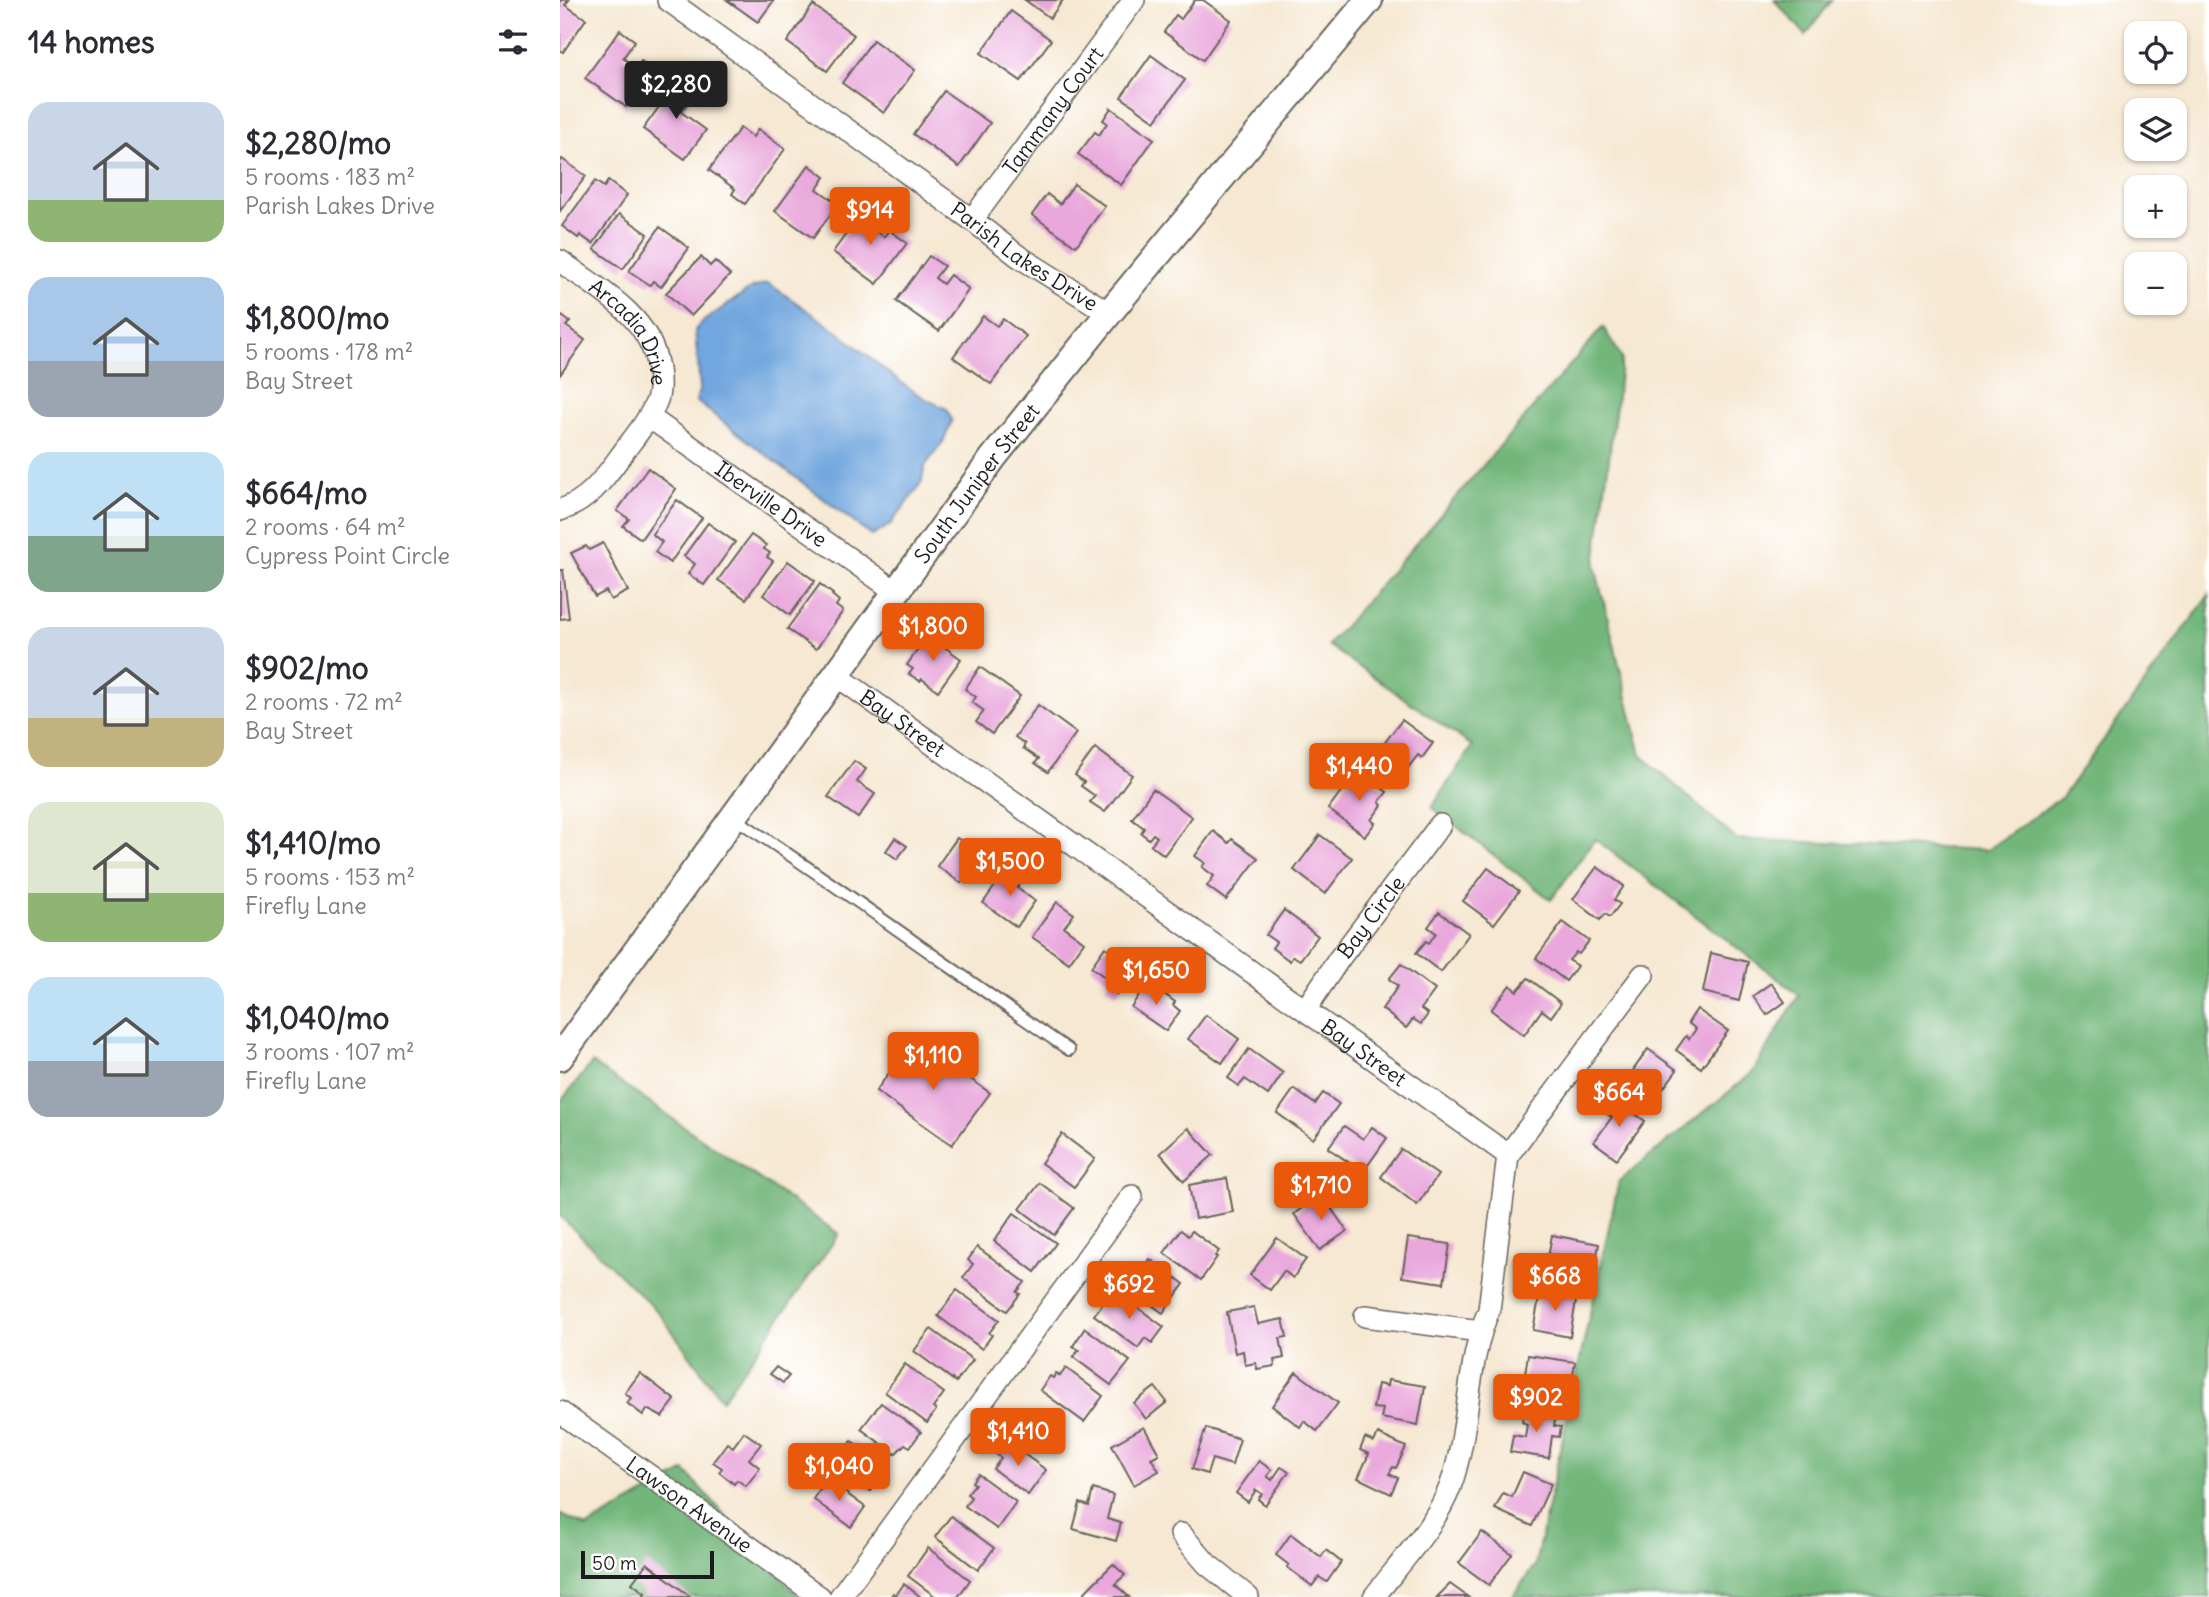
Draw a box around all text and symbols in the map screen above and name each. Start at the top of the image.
map controls [2124,21,2187,315]
button: locate [2124,21,2187,84]
text: 14 homes [28,23,155,61]
icon: filters [494,23,532,61]
street label: Tammany Court [996,41,1109,180]
pin: $2,280 [619,61,733,121]
text: $2,280 [640,69,712,98]
button: layers [2124,98,2187,161]
text: $2,280/mo [245,124,391,162]
icon: home [84,130,168,214]
text: 5 rooms · 183 m² [245,162,415,191]
button: + [2124,175,2187,238]
pin: $914 [829,188,911,247]
text: Parish Lakes Drive [245,191,435,220]
text: $914 [846,195,894,224]
street label: Parish Lakes Drive [945,196,1103,316]
button: − [2124,252,2187,315]
street label: Arcadia Drive [584,272,673,386]
text: $1,800/mo [245,299,389,337]
icon: home [84,305,168,389]
text: 5 rooms · 178 m² [245,337,413,366]
text: Bay Street [245,366,353,395]
street label: South Juniper Street [908,398,1045,568]
street label: Iberville Drive [710,455,833,552]
text: $664/mo [245,474,367,512]
icon: home [84,480,168,564]
text: 2 rooms · 64 m² [245,512,406,541]
text: Cypress Point Circle [245,541,450,570]
pin: $1,800 [876,604,990,663]
text: $1,800 [898,611,968,640]
text: $902/mo [245,649,369,687]
icon: home [84,655,168,739]
street label: Bay Street [855,683,951,762]
text: 2 rooms · 72 m² [245,687,403,716]
text: Bay Street [245,716,353,745]
pin: $1,440 [1302,744,1416,803]
text: $1,440 [1325,751,1393,780]
text: $1,410/mo [245,824,381,862]
icon: home [84,830,168,914]
pin: $1,500 [953,838,1067,898]
text: $1,500 [975,846,1045,875]
text: 5 rooms · 153 m² [245,862,415,891]
street label: Bay Circle [1331,870,1410,963]
text: Firefly Lane [245,891,367,920]
pin: $1,650 [1099,948,1213,1007]
text: $1,650 [1122,955,1190,984]
text: $1,040/mo [245,999,389,1037]
icon: home [84,1005,168,1089]
street label: Bay Street [1316,1013,1412,1092]
pin: $1,110 [876,1032,990,1092]
text: 3 rooms · 107 m² [245,1037,415,1066]
text: $1,110 [904,1040,962,1069]
text: Firefly Lane [245,1066,367,1095]
pin: $664 [1578,1070,1660,1129]
text: $664 [1593,1077,1645,1106]
pin: $1,710 [1264,1162,1378,1222]
text: $1,710 [1290,1170,1352,1199]
pin: $668 [1514,1254,1596,1313]
text: $668 [1529,1261,1581,1290]
pin: $692 [1088,1262,1170,1321]
text: $692 [1103,1269,1155,1298]
pin: $902 [1495,1374,1577,1434]
text: $902 [1509,1382,1563,1411]
pin: $1,410 [961,1408,1075,1468]
text: $1,410 [986,1416,1050,1445]
pin: $1,040 [782,1444,896,1503]
street label: Lawson Avenue [621,1450,758,1558]
text: $1,040 [804,1451,874,1480]
scale bar [581,1548,714,1580]
text: 50 m [592,1551,637,1575]

